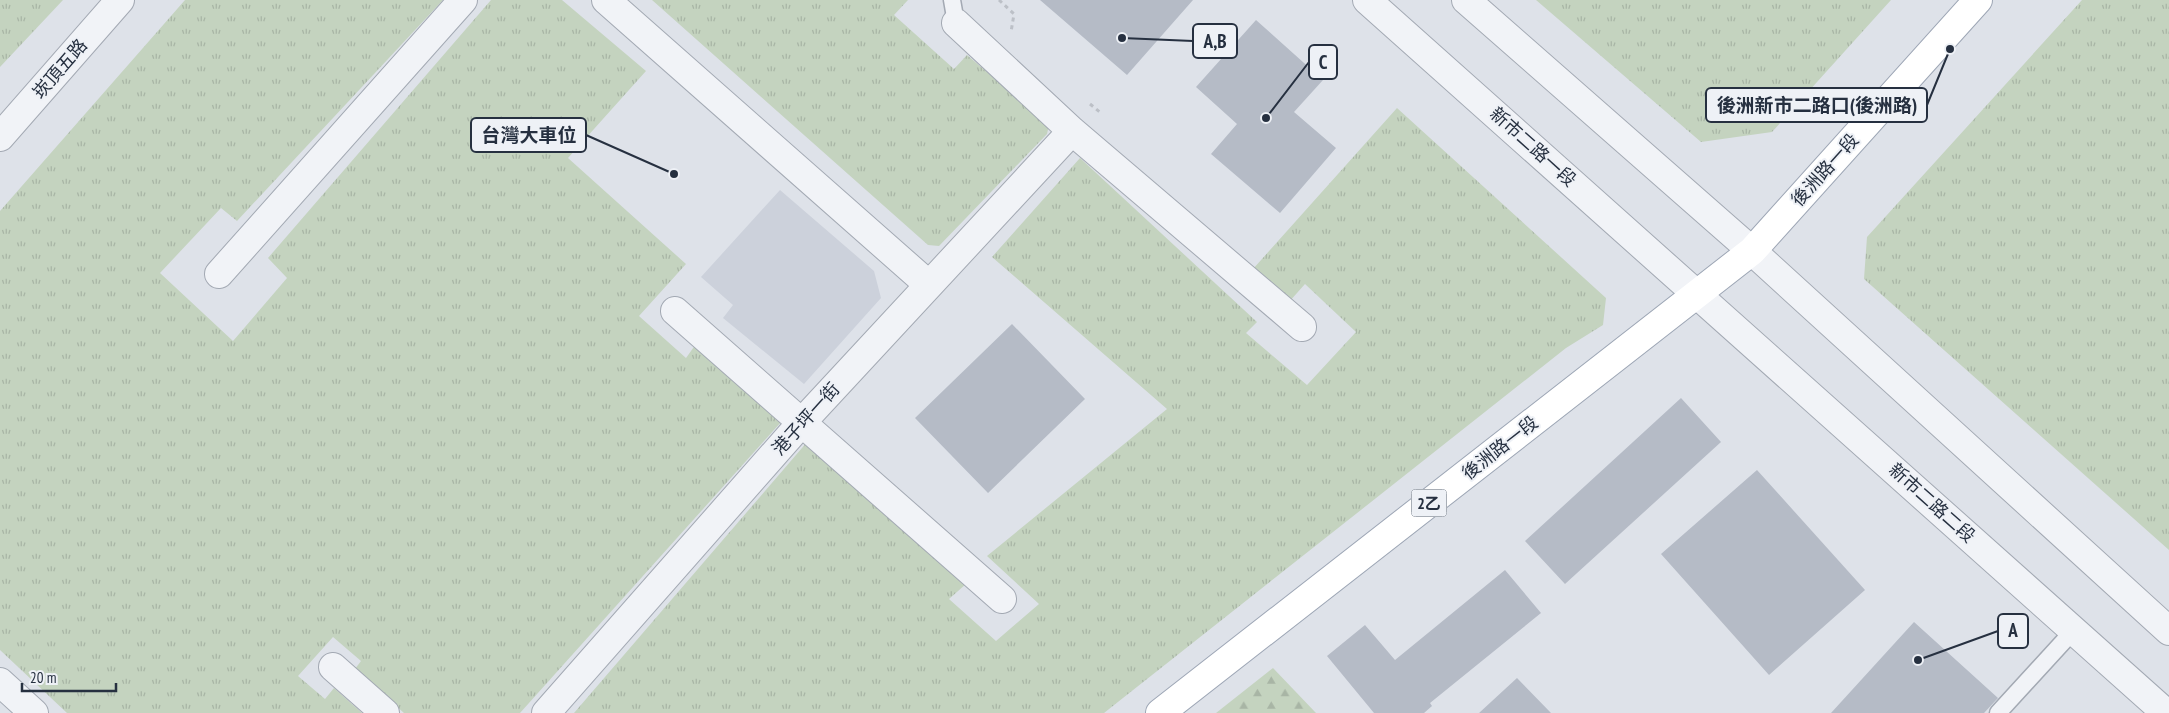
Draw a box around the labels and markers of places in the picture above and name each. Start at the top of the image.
callout: A,B [1193,24,1237,58]
callout: C [1309,45,1337,79]
callout: 後洲新市二路口(後洲路) [1706,88,1927,122]
callout: 台灣大車位 [471,118,586,152]
callout: A [1998,614,2028,648]

